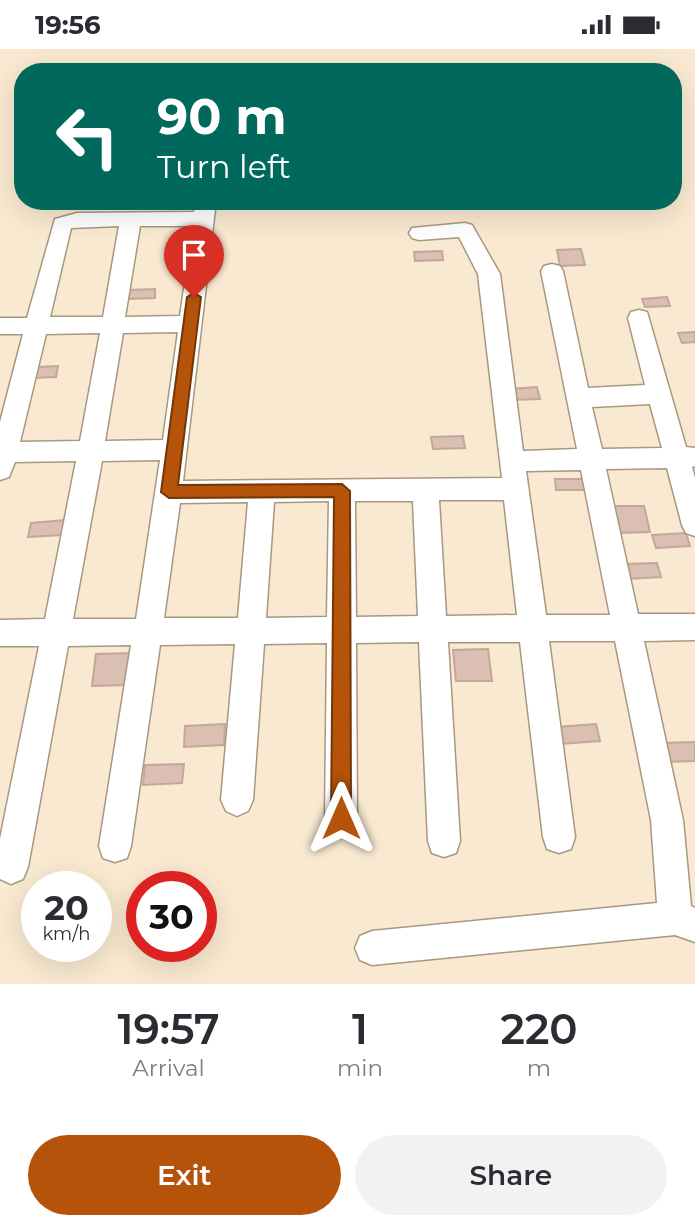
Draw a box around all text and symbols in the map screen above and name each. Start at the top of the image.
text: 19:56 [35,9,101,41]
text: 90 m [157,87,287,146]
icon: left [42,91,133,182]
text: Turn left [157,147,291,186]
pin [164,225,224,297]
icon: arrive [175,236,213,274]
position arrow [304,781,378,855]
speed limit sign: 30 [126,871,217,962]
text: 20 [44,886,89,929]
text: km/h [42,923,91,945]
text: 19:57 [117,1003,220,1055]
text: 1 [352,1003,368,1055]
text: 220 [500,1003,578,1055]
text: Arrival [132,1054,205,1082]
text: min [337,1054,383,1082]
text: m [527,1054,551,1082]
button: Exit [28,1135,341,1215]
button: Share [355,1135,667,1215]

